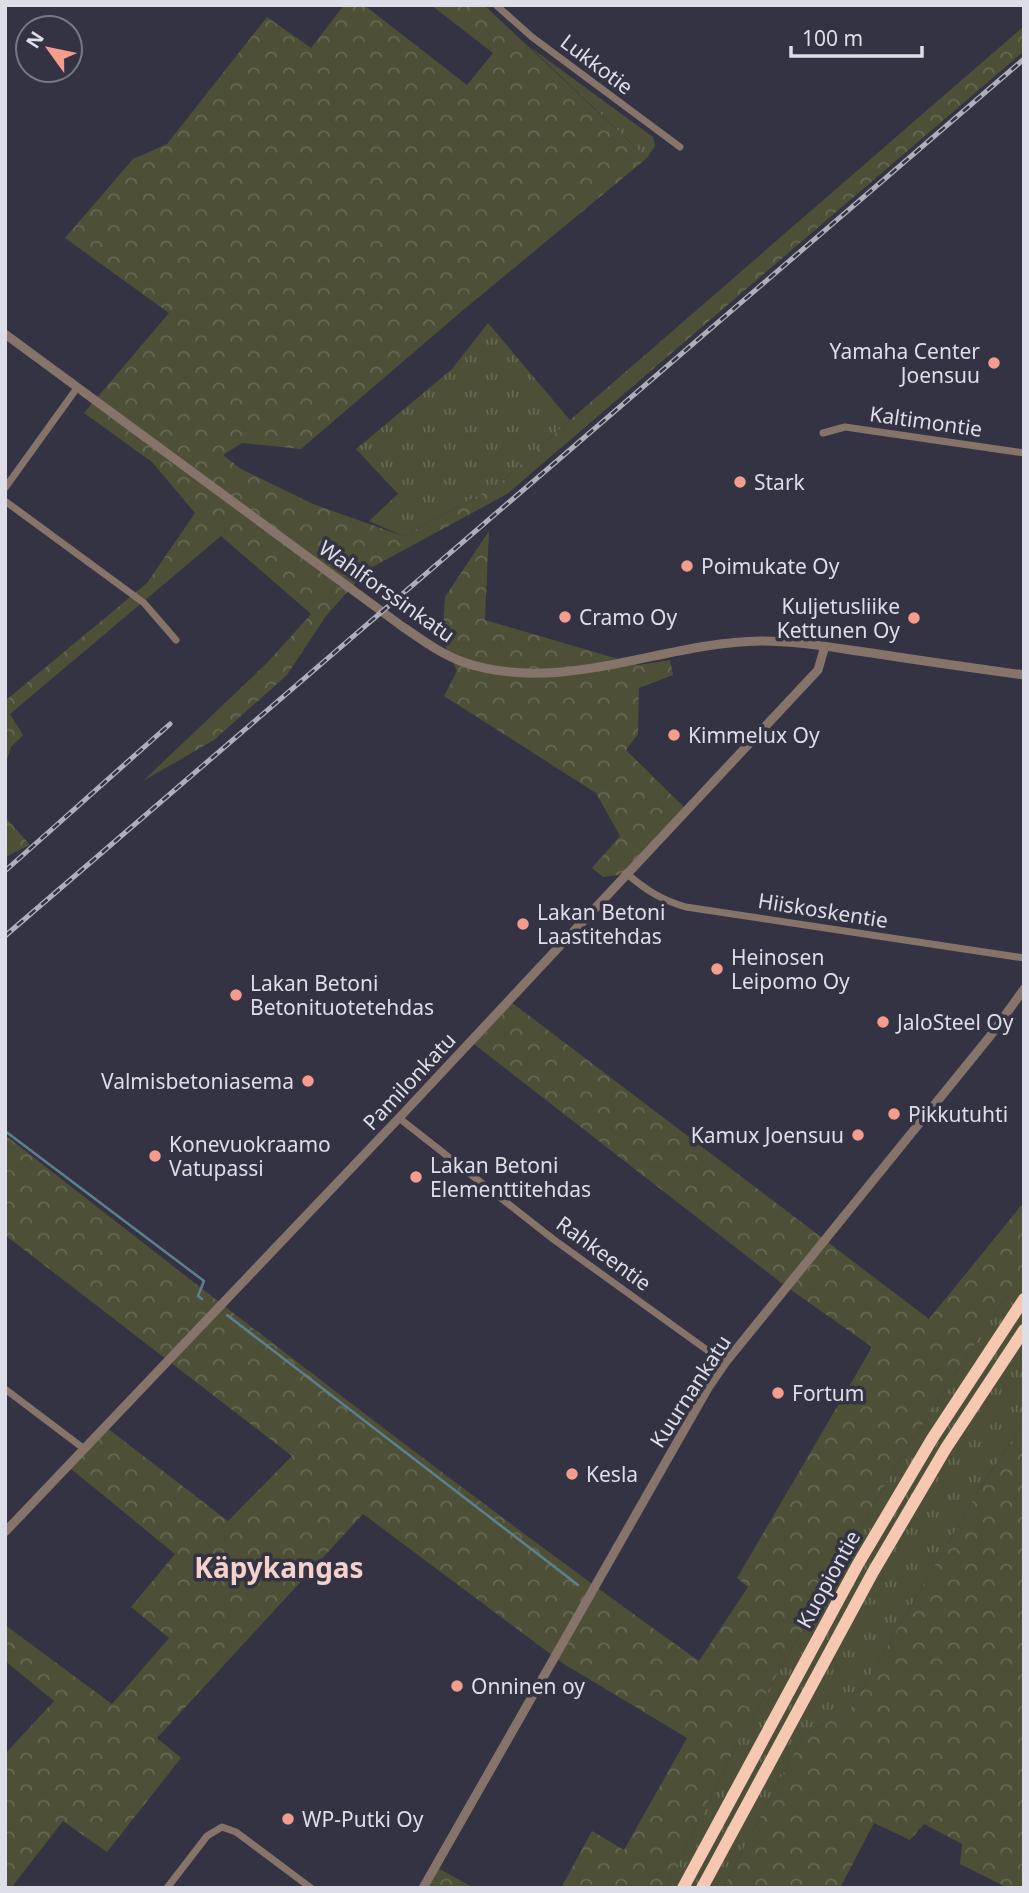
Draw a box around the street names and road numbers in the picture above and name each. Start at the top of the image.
street label: Lukkotie [555,28,639,100]
street label: Kaltimontie [868,399,984,443]
street label: Wahlforssinkatu [313,534,461,648]
street label: Hiiskoskentie [756,886,890,934]
street label: Pamilonkatu [356,1026,462,1136]
street label: Rahkeentie [551,1209,657,1297]
street label: Kuurnankatu [643,1329,737,1453]
street label: Kuopiontie [790,1525,866,1633]

